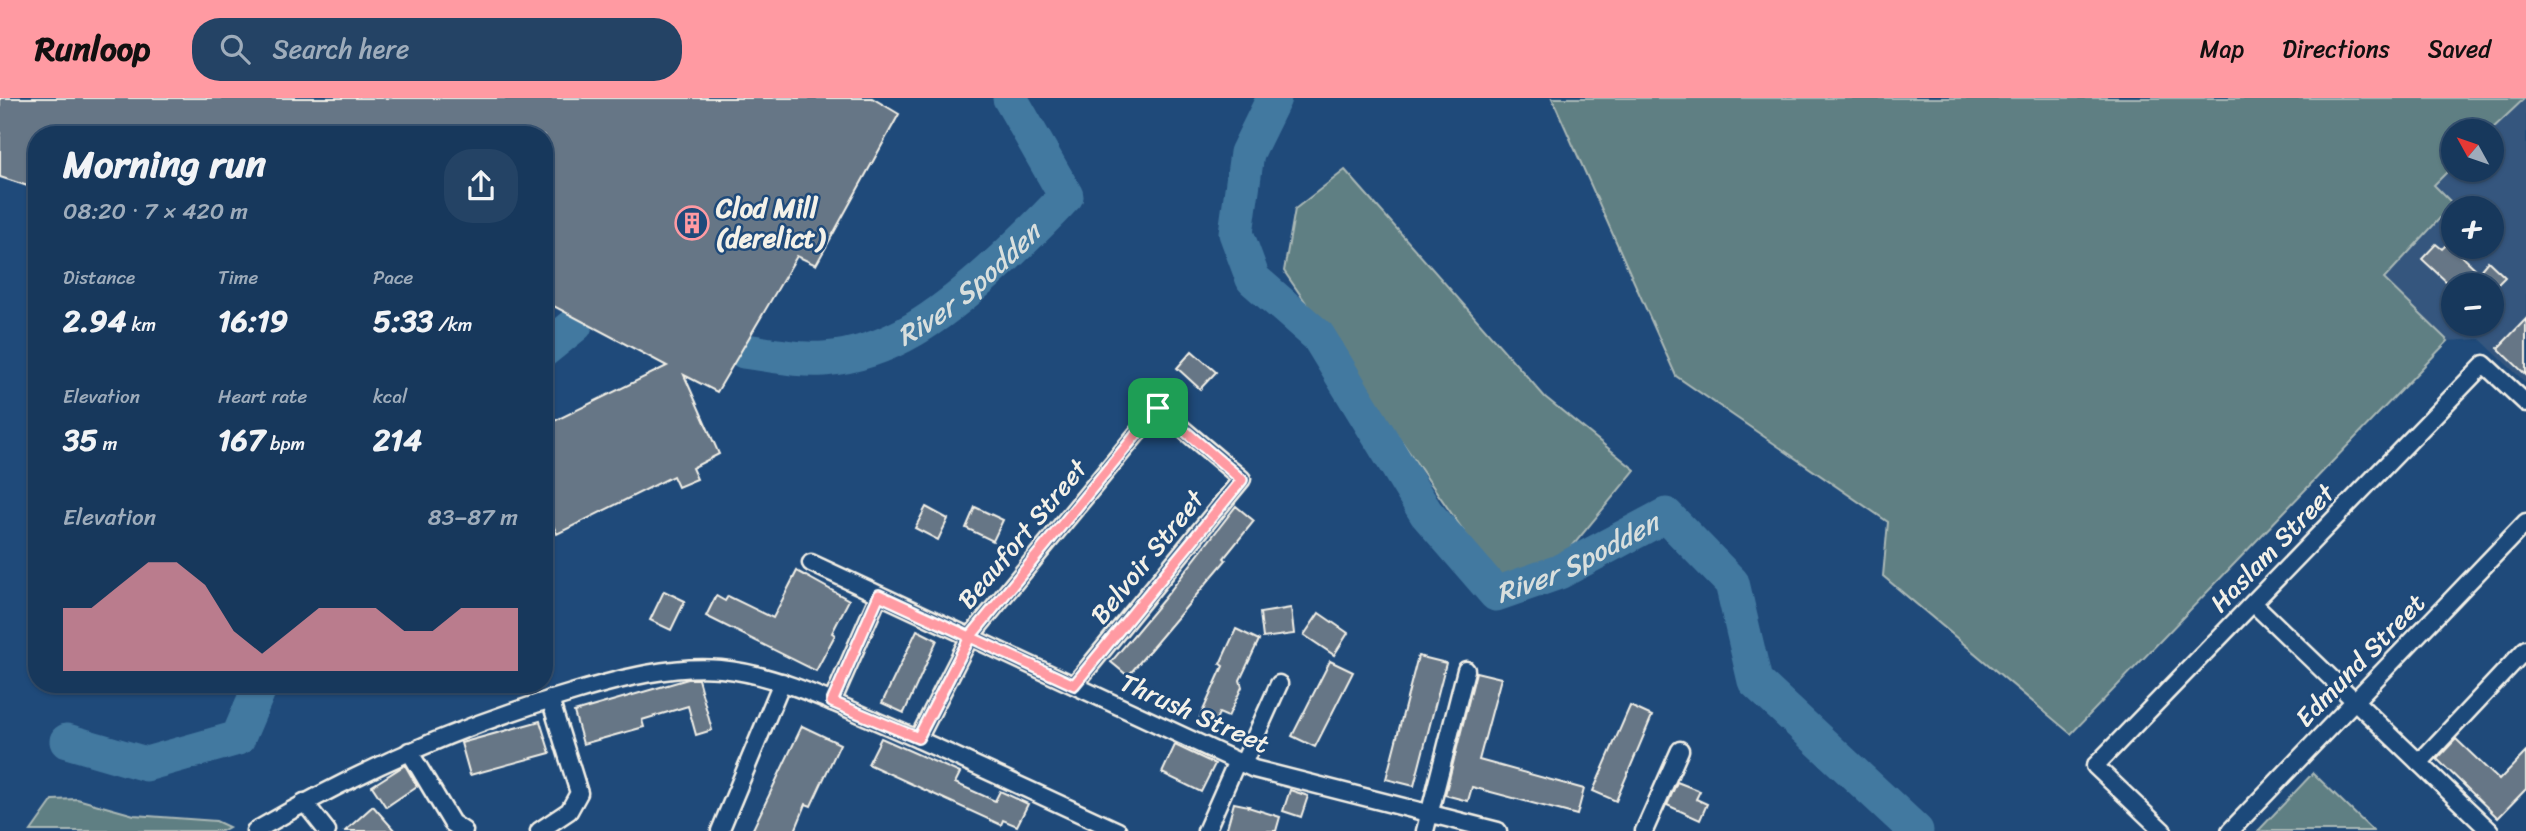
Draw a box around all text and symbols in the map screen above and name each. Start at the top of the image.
search box [192,18,682,81]
text: Runloop [35,20,150,78]
text: Search here [272,26,409,72]
text: Map [2200,28,2244,70]
text: Directions [2282,28,2390,70]
text: Saved [2428,28,2491,70]
icon: search [216,30,254,68]
north arrow [2441,119,2504,182]
map controls [2441,119,2504,336]
text: Morning run [63,131,266,198]
button: share [444,149,518,223]
place label: Clod Mill (derelict) [715,185,826,261]
text: 08:20 · 7 × 420 m [63,191,248,232]
button: + [2441,196,2504,259]
building icon: Clod Mill (derelict) [673,204,711,242]
water label: River Spodden [887,208,1055,360]
text: Distance [63,261,135,294]
text: Time [218,261,258,294]
text: Pace [373,261,413,294]
button: − [2441,273,2504,336]
text: 2.94 [63,294,127,348]
text: 16:19 [218,294,288,348]
text: 5:33 [373,294,433,348]
text: km [127,308,156,341]
text: /km [433,308,472,341]
pin [1128,378,1188,438]
text: Elevation [63,380,140,413]
text: Heart rate [218,380,307,413]
text: kcal [373,380,408,413]
icon: arrive [1139,389,1177,427]
text: 35 [63,413,98,467]
text: 167 [218,413,265,467]
text: 214 [373,413,422,467]
text: m [98,427,117,460]
text: bpm [265,427,305,460]
street label: Beaufort Street [945,447,1100,620]
street label: Haslam Street [2198,471,2347,623]
street label: Belvoir Street [1078,478,1217,635]
text: Elevation [63,497,156,538]
text: 83–87 m [428,497,518,538]
water label: River Spodden [1489,498,1671,617]
street label: Edmund Street [2283,582,2437,738]
street label: Thrush Street [1112,659,1278,767]

